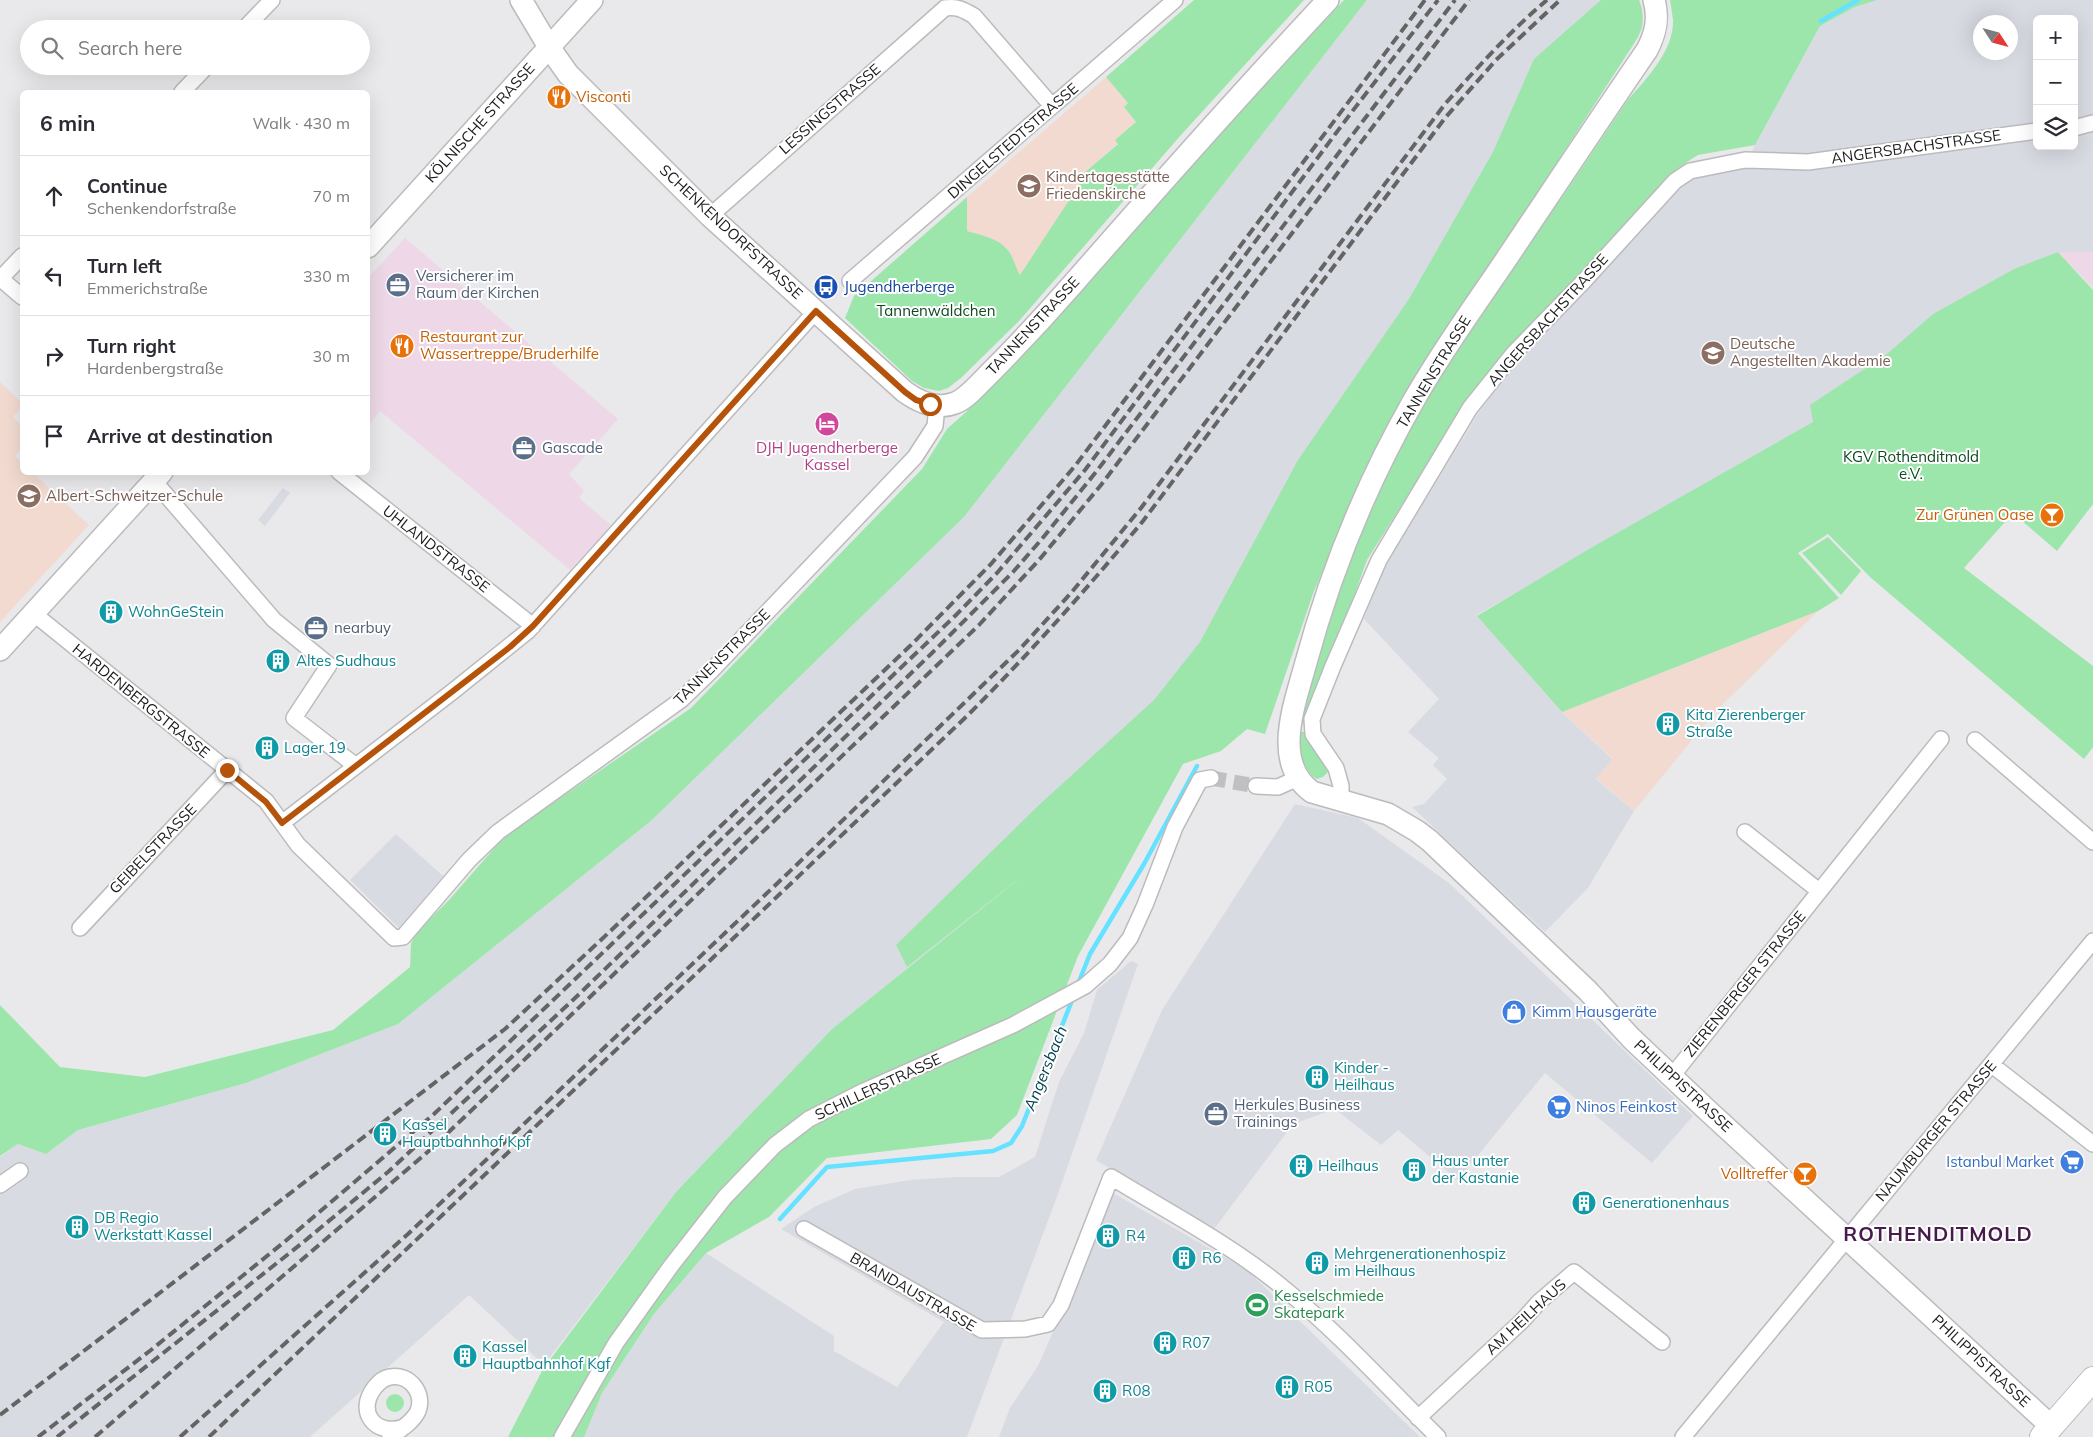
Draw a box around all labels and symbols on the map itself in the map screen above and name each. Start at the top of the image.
north arrow [1973,15,2018,60]
street label: KÖLNISCHE STRASSE [421,59,539,186]
street label: LESSINGSTRASSE [775,59,884,158]
street label: DINGELSTEDTSTRASSE [943,79,1082,203]
restaurant icon: Visconti [546,84,572,110]
place label: Visconti [576,87,631,106]
street label: ANGERSBACHSTRASSE [1830,125,2002,168]
street label: SCHENKENDORFSTRASSE [656,160,807,303]
place label: Kindertagesstätte Friedenskirche [1046,167,1170,203]
school or university icon: Kindertagesstätte Friedenskirche [1016,173,1042,199]
street label: ANGERSBACHSTRASSE [1483,250,1612,390]
place label: Versicherer im Raum der Kirchen [416,266,539,302]
office icon: Versicherer im Raum der Kirchen [385,272,411,298]
street label: TANNENSTRASSE [982,272,1083,379]
bus stop icon: Jugendherberge [813,274,839,300]
place label: Jugendherberge [844,277,955,296]
park label: Tannenwäldchen [876,301,996,320]
street label: TANNENSTRASSE [1392,312,1475,432]
place label: Restaurant zur Wassertreppe/Bruderhilfe [420,327,599,363]
restaurant icon: Restaurant zur Wassertreppe/Bruderhilfe [389,333,415,359]
place label: Deutsche Angestellten Akademie [1730,334,1891,370]
school or university icon: Deutsche Angestellten Akademie [1700,340,1726,366]
route start [919,393,942,416]
hotel icon: DJH Jugendherberge Kassel [814,411,840,437]
office icon: Gascade [511,435,537,461]
place label: Gascade [542,438,603,457]
place label: DJH Jugendherberge Kassel [756,438,898,474]
park label: KGV Rothenditmold e.V. [1843,447,1979,483]
school or university icon: Albert-Schweitzer-Schule [16,483,42,509]
place label: Albert-Schweitzer-Schule [46,486,223,505]
street label: UHLANDSTRASSE [379,501,494,596]
bar icon: Zur Grünen Oase [2039,502,2065,528]
place label: Zur Grünen Oase [1916,505,2034,524]
building icon: WohnGeStein [98,599,124,625]
place label: WohnGeStein [128,602,224,621]
street label: TANNENSTRASSE [670,604,774,709]
office icon: nearbuy [303,615,329,641]
place label: nearbuy [334,618,391,637]
street label: HARDENBERGSTRASSE [69,639,214,762]
building icon: Altes Sudhaus [265,648,291,674]
place label: Altes Sudhaus [296,651,396,670]
place label: Kita Zierenberger Straße [1686,705,1806,741]
building icon: Kita Zierenberger Straße [1655,711,1681,737]
building icon: Lager 19 [254,735,280,761]
place label: Lager 19 [284,738,346,757]
route end [216,759,239,782]
street label: GEIBELSTRASSE [105,800,200,897]
street label: ZIERENBERGER STRASSE [1680,907,1809,1060]
shop icon: Kimm Hausgeräte [1501,999,1527,1025]
place label: Kimm Hausgeräte [1532,1002,1657,1021]
water label: Angersbach [1019,1023,1071,1114]
street label: PHILIPPISTRASSE [1630,1035,1737,1136]
street label: SCHILLERSTRASSE [812,1049,944,1124]
street label: NAUMBURGER STRASSE [1871,1056,2000,1205]
place label: Kinder - Heilhaus [1334,1058,1395,1094]
building icon: Kinder - Heilhaus [1304,1064,1330,1090]
supermarket icon: Ninos Feinkost [1546,1094,1572,1120]
place label: Herkules Business Trainings [1234,1095,1360,1131]
place label: Ninos Feinkost [1576,1097,1677,1116]
office icon: Herkules Business Trainings [1203,1101,1229,1127]
place label: Kassel Hauptbahnhof Kpf [402,1115,532,1151]
building icon: Kassel Hauptbahnhof Kpf [372,1121,398,1147]
supermarket icon: Istanbul Market [2059,1149,2085,1175]
place label: Haus unter der Kastanie [1432,1151,1519,1187]
place label: Istanbul Market [1946,1152,2054,1171]
building icon: Heilhaus [1288,1153,1314,1179]
place label: Heilhaus [1318,1156,1379,1175]
building icon: Haus unter der Kastanie [1401,1157,1427,1183]
bar icon: Volltreffer [1792,1161,1818,1187]
place label: Volltreffer [1721,1164,1789,1183]
building icon: Generationenhaus [1571,1190,1597,1216]
place label: Generationenhaus [1602,1193,1729,1212]
place label: DB Regio Werkstatt Kassel [94,1208,212,1244]
building icon: DB Regio Werkstatt Kassel [64,1214,90,1240]
district label: ROTHENDITMOLD [1843,1221,2033,1246]
building icon: R4 [1095,1223,1121,1249]
place label: R4 [1126,1226,1145,1245]
place label: Mehrgenerationenhospiz im Heilhaus [1334,1244,1506,1280]
building icon: R6 [1171,1245,1197,1271]
street label: BRANDAUSTRASSE [847,1248,980,1335]
place label: R6 [1202,1248,1221,1267]
building icon: Mehrgenerationenhospiz im Heilhaus [1304,1250,1330,1276]
street label: AM HEILHAUS [1482,1275,1570,1359]
place label: Kesselschmiede Skatepark [1274,1286,1384,1322]
sports icon: Kesselschmiede Skatepark [1244,1292,1270,1318]
street label: PHILIPPISTRASSE [1928,1310,2035,1411]
building icon: R07 [1152,1330,1178,1356]
place label: R07 [1182,1333,1210,1352]
place label: Kassel Hauptbahnhof Kgf [482,1337,612,1373]
building icon: Kassel Hauptbahnhof Kgf [452,1343,478,1369]
building icon: R05 [1274,1374,1300,1400]
place label: R05 [1304,1377,1332,1396]
building icon: R08 [1092,1378,1118,1404]
place label: R08 [1122,1381,1150,1400]

